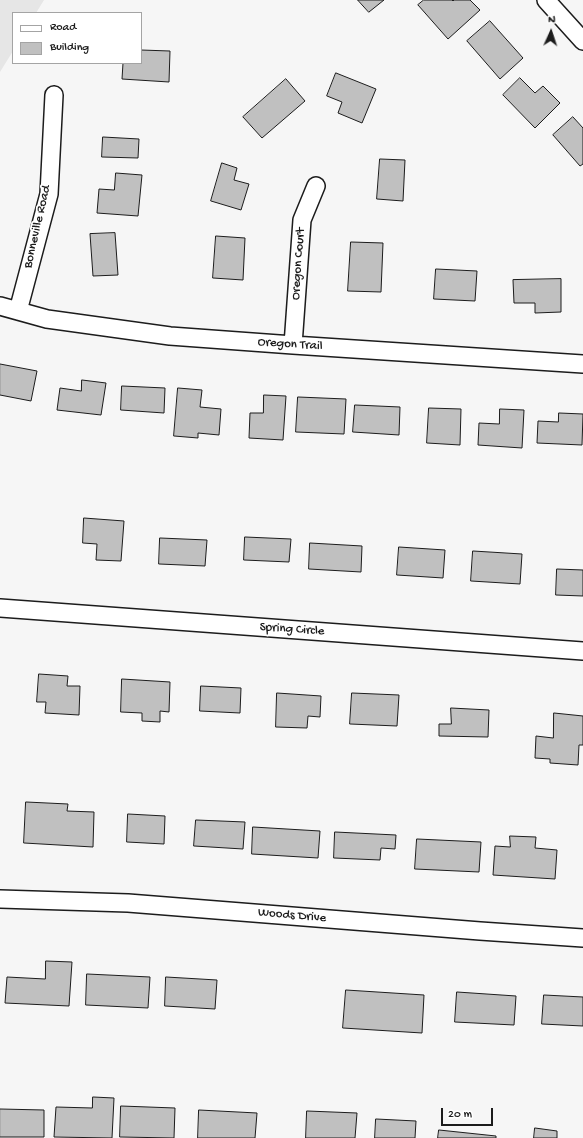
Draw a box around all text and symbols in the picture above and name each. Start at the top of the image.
legend [12,12,142,64]
north arrow [531,12,571,52]
text: N [548,14,556,26]
text: Road [50,21,76,35]
text: Building [50,41,89,55]
street label: Bonneville Road [21,184,55,270]
street label: Oregon Court [289,227,309,301]
street label: Oregon Trail [257,335,323,355]
street label: Spring Circle [259,620,325,640]
street label: Woods Drive [257,905,327,927]
scale bar [443,1100,495,1126]
text: 20 m [448,1108,472,1122]

